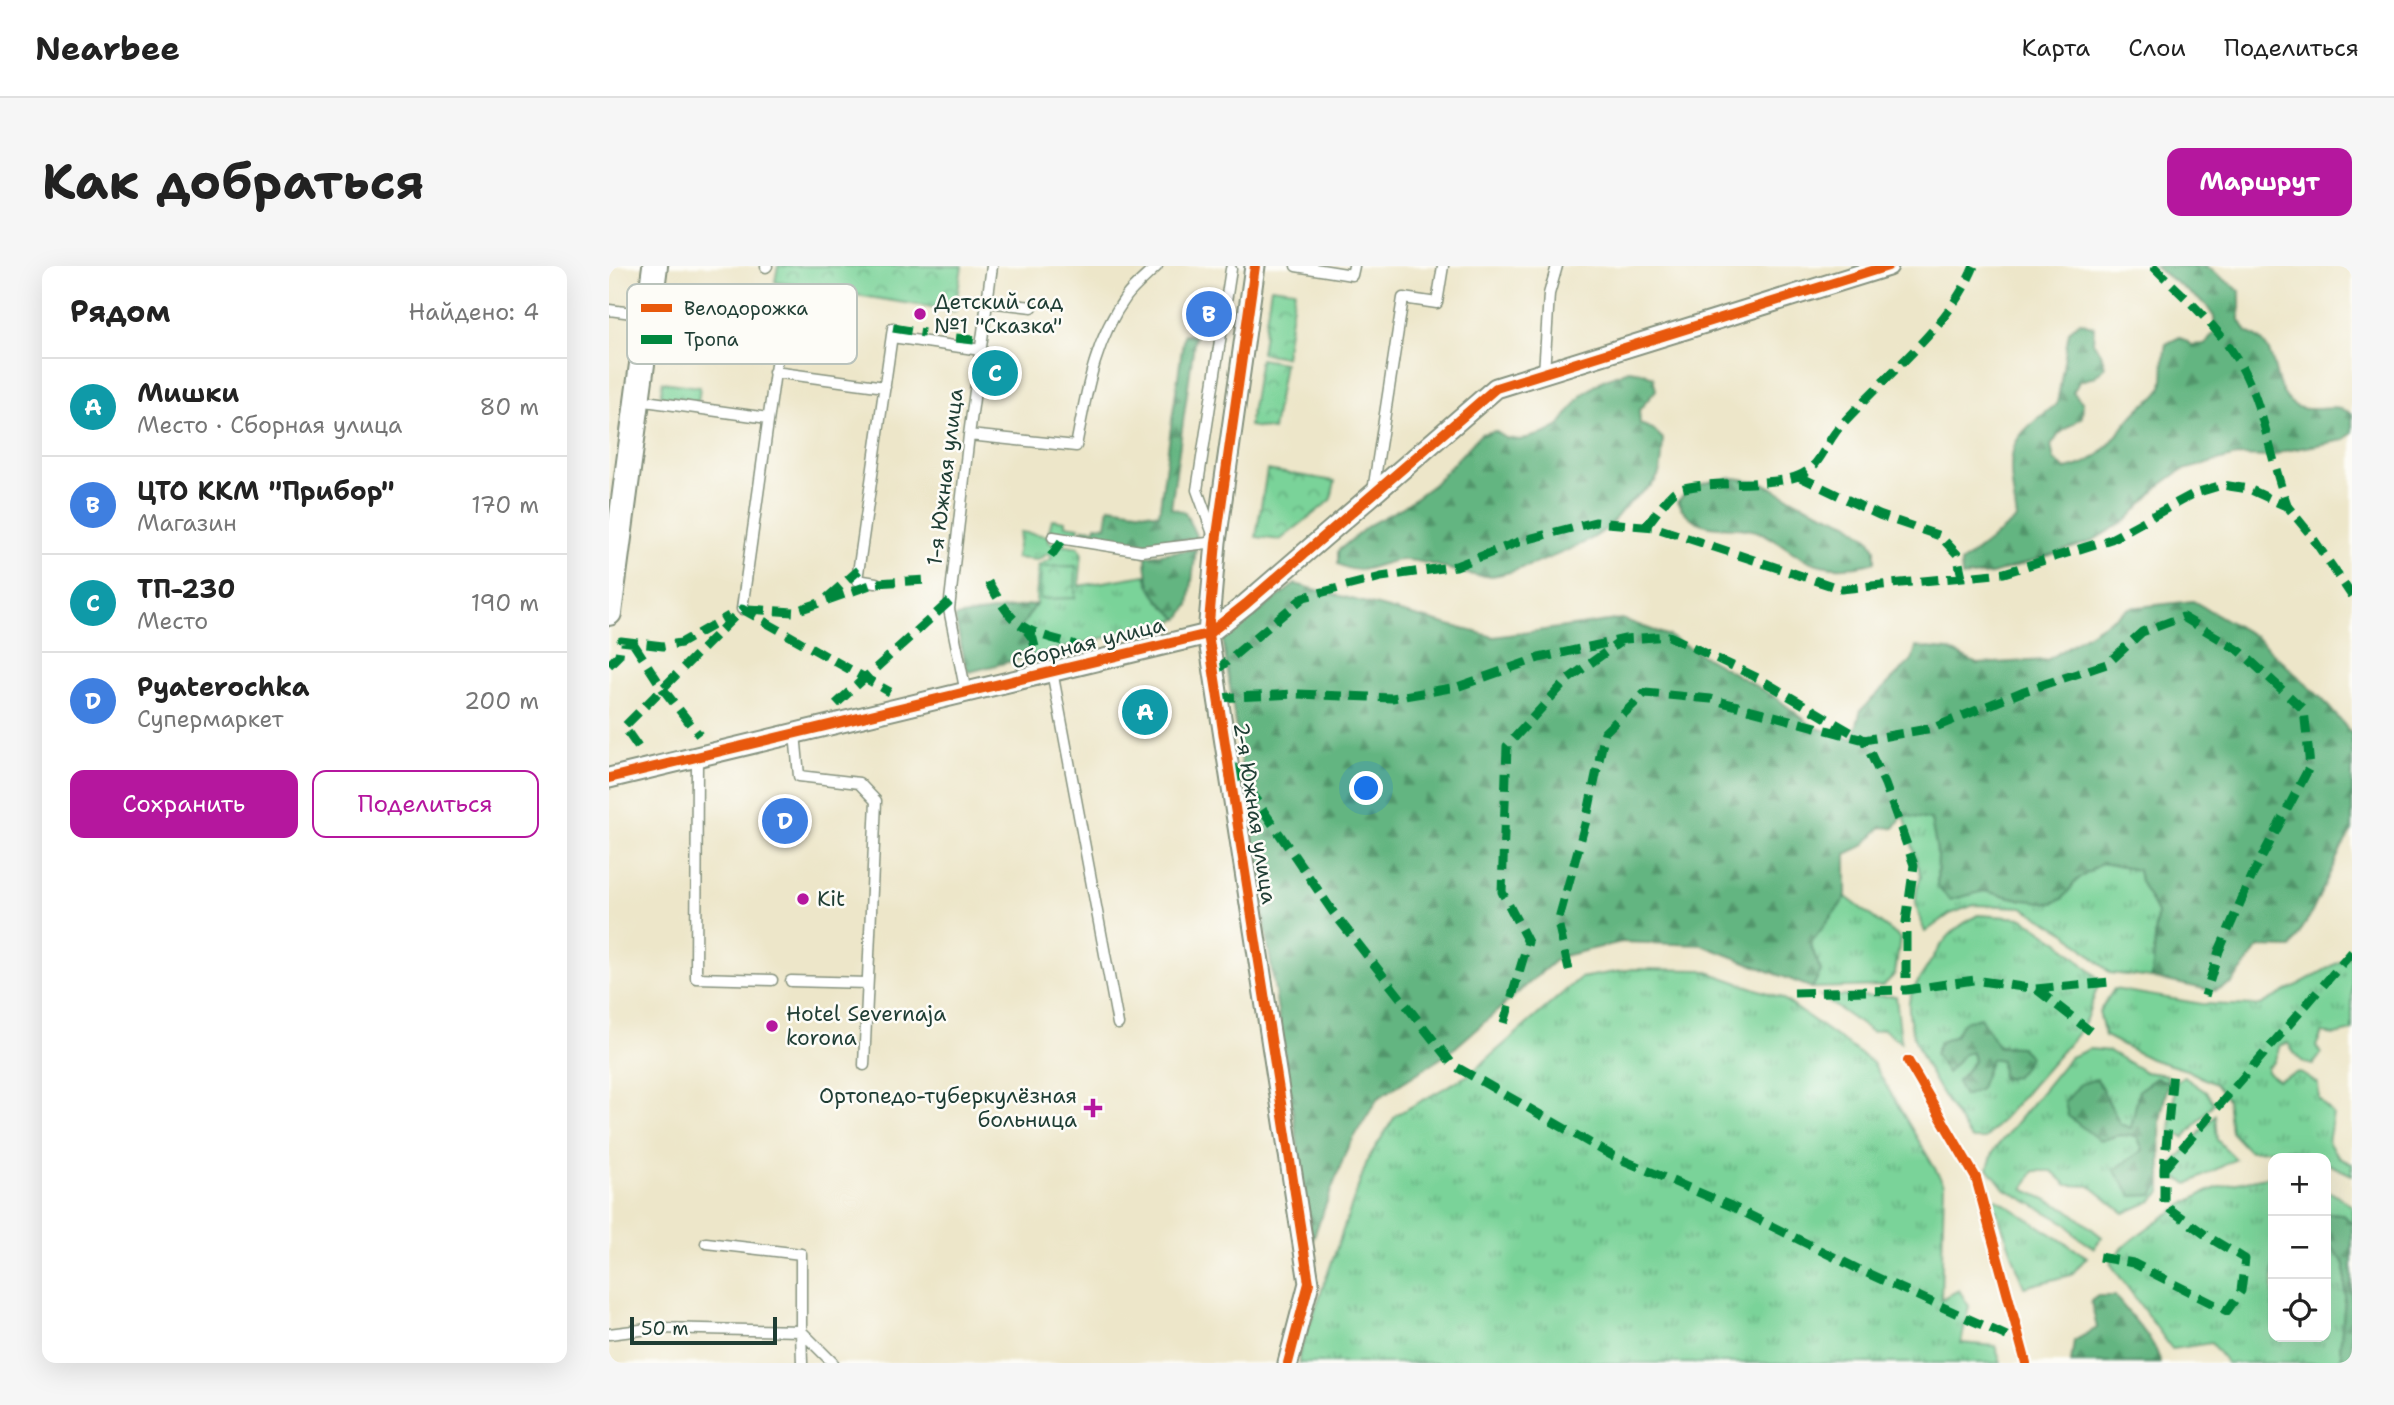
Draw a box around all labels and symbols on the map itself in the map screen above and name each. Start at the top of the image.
legend [627,284,857,364]
place label: Детский сад №1 "Сказка" [934,288,1063,340]
pin: B [1186,288,1232,340]
text: Велодорожка [684,296,808,321]
marker: Детский сад №1 "Сказка" [912,306,928,322]
text: Тропа [684,327,739,352]
pin: C [972,347,1018,399]
street label: 1-я Южная улица [920,387,970,567]
street label: Сборная улица [1008,610,1168,676]
pin: A [1122,686,1168,738]
street label: 2-я Южная улица [1227,720,1283,906]
your location [1349,771,1383,805]
pin: D [762,795,808,847]
place label: Kit [817,885,845,913]
marker: Kit [795,891,811,907]
place label: Hotel Severnaja korona [786,1000,946,1052]
marker: Hotel Severnaja korona [764,1018,780,1034]
place label: Ортопедо-туберкулёзная больница [819,1082,1077,1134]
marker: Ортопедо-туберкулёзная больница [1083,1098,1103,1118]
scale bar [630,1314,777,1346]

